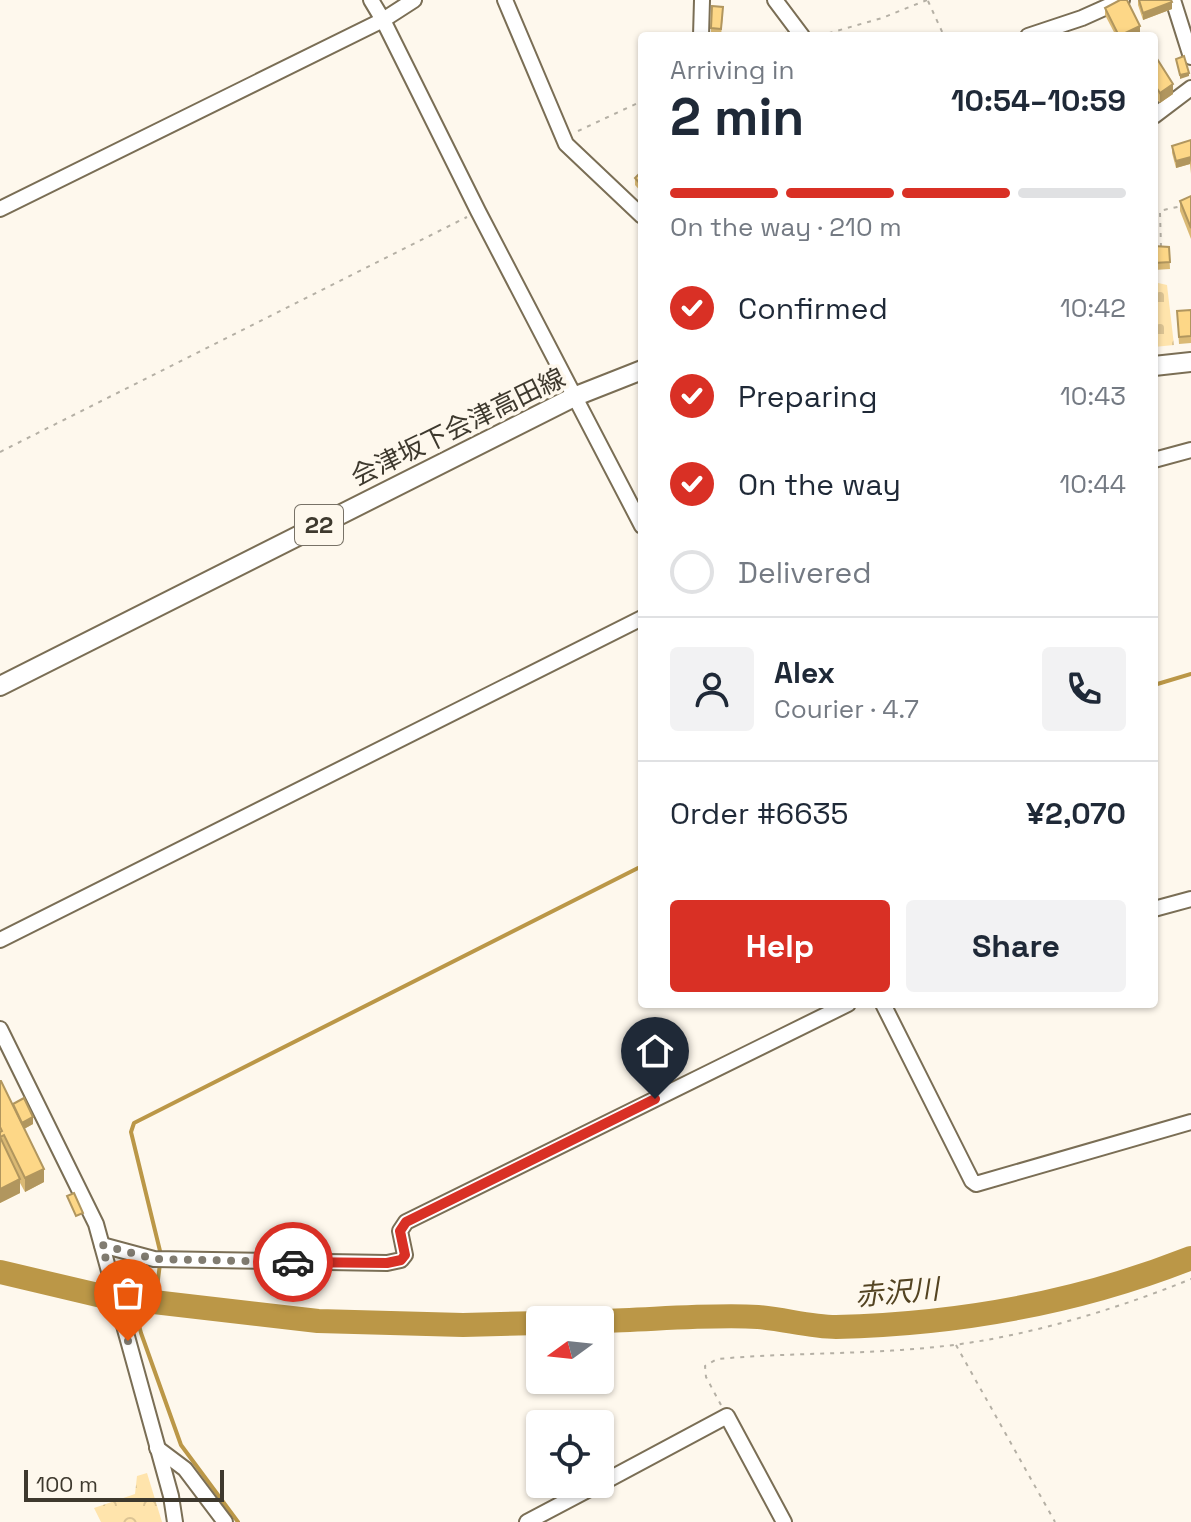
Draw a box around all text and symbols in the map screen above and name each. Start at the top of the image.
text: Arriving in [670,53,794,87]
text: 10:54–10:59 [951,81,1126,120]
text: 2 min [670,84,804,150]
text: On the way · 210 m [670,210,902,244]
icon: check [670,286,714,330]
text: Confirmed [738,289,888,328]
text: 10:42 [1060,291,1126,325]
street label: 会津坂下会津高田線 [345,360,571,494]
icon: check [670,374,714,418]
text: Preparing [738,377,877,416]
text: 10:43 [1060,379,1126,413]
icon: check [670,462,714,506]
text: On the way [738,465,901,504]
text: 10:44 [1059,467,1126,501]
road number: 22 [295,505,343,545]
text: Delivered [738,553,872,592]
button: person [670,647,754,731]
button: phone [1042,647,1126,731]
text: Alex [774,653,835,692]
text: Courier · 4.7 [774,692,919,726]
text: Order #6635 [670,794,849,833]
text: ¥2,070 [1026,794,1126,833]
button: Help [670,900,890,992]
button: Share [906,900,1126,992]
pin [621,1017,689,1099]
icon: home [633,1029,677,1073]
courier [253,1222,333,1302]
icon: car [271,1240,315,1284]
pin [94,1259,162,1341]
water label: 赤沢川 [854,1270,943,1314]
icon: bag [106,1271,150,1315]
north arrow [526,1306,614,1394]
map controls [526,1306,614,1498]
button: locate [526,1410,614,1498]
scale bar [24,1466,224,1502]
text: 100 m [36,1470,98,1498]

